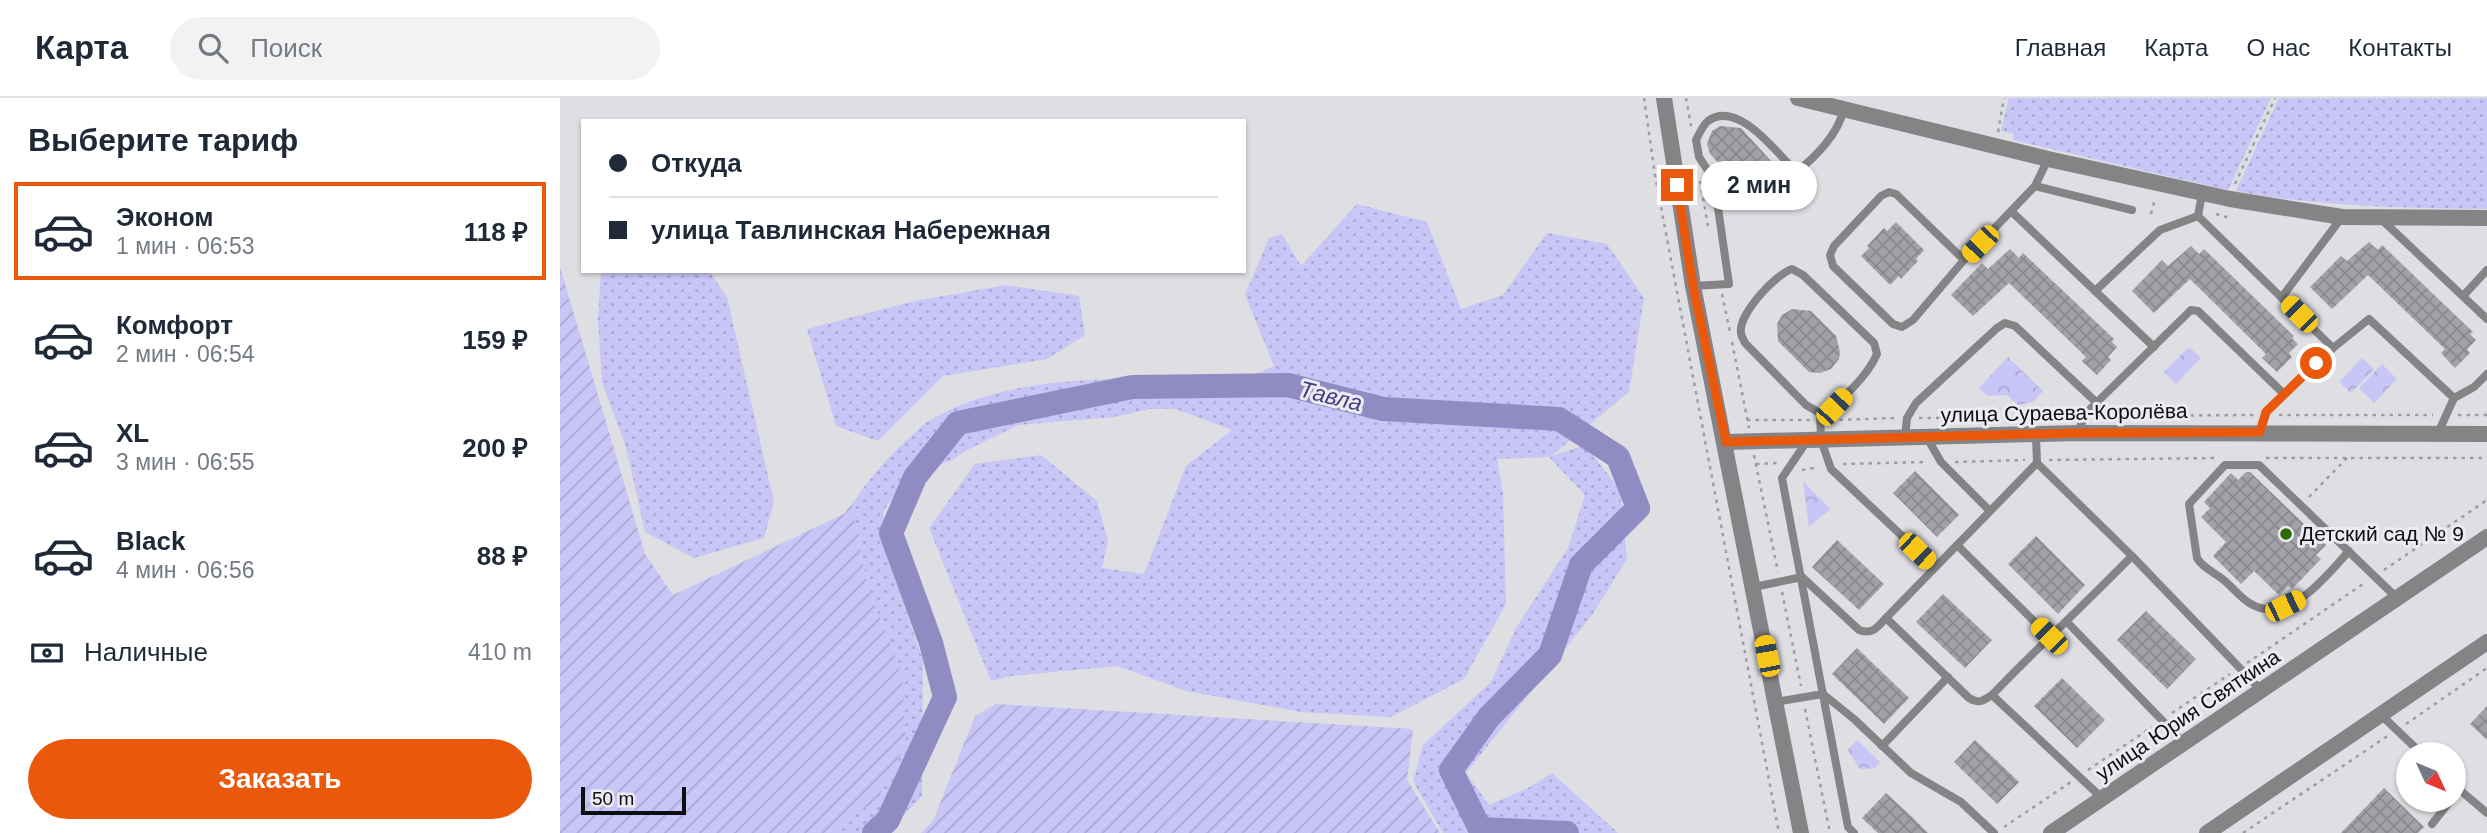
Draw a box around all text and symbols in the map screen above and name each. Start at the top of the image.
search box [170,17,660,80]
text: Карта [35,29,128,66]
icon: search [194,29,232,67]
text: Поиск [250,33,322,63]
text: Главная [2015,34,2106,61]
text: Карта [2144,34,2208,61]
text: О нас [2246,34,2310,61]
text: Контакты [2348,34,2452,61]
text: Выберите тариф [28,122,298,158]
text: Откуда [651,148,742,178]
callout: 2 мин [1702,160,1817,210]
route end [1661,169,1693,201]
text: 2 мин [1727,172,1791,198]
icon: car [32,200,95,263]
text: Эконом [116,202,214,232]
text: улица Тавлинская Набережная [651,215,1051,245]
text: 118 ₽ [464,217,528,247]
car [1958,222,2003,266]
text: 1 мин · 06:53 [116,233,255,259]
car [2277,292,2322,336]
icon: car [32,308,95,371]
text: Комфорт [116,310,233,340]
text: 159 ₽ [462,325,528,355]
text: 2 мин · 06:54 [116,341,255,367]
route start [2300,347,2332,379]
water label: Тавла [1297,376,1365,416]
car [1812,384,1857,430]
street label: улица Сураева-Королёва [1940,399,2188,426]
icon: car [32,416,95,479]
text: XL [116,418,149,448]
text: 200 ₽ [462,433,528,463]
text: 3 мин · 06:55 [116,449,255,475]
place label: Детский сад № 9 [2300,522,2464,545]
icon: car [32,524,95,587]
text: Black [116,526,185,556]
marker: Детский сад № 9 [2278,526,2294,542]
car [1895,529,1940,573]
text: 88 ₽ [477,541,528,571]
text: 4 мин · 06:56 [116,557,255,583]
car [2262,587,2309,625]
car [2027,614,2072,658]
car [1753,633,1782,679]
icon: cash [28,634,66,672]
text: Наличные [84,637,208,667]
text: 410 m [468,639,532,665]
street label: улица Юрия Святкина [2091,644,2284,785]
button: Заказать [28,739,532,819]
north arrow [2396,742,2466,812]
map controls [2396,742,2466,812]
scale bar [581,784,686,816]
text: 50 m [592,788,634,809]

